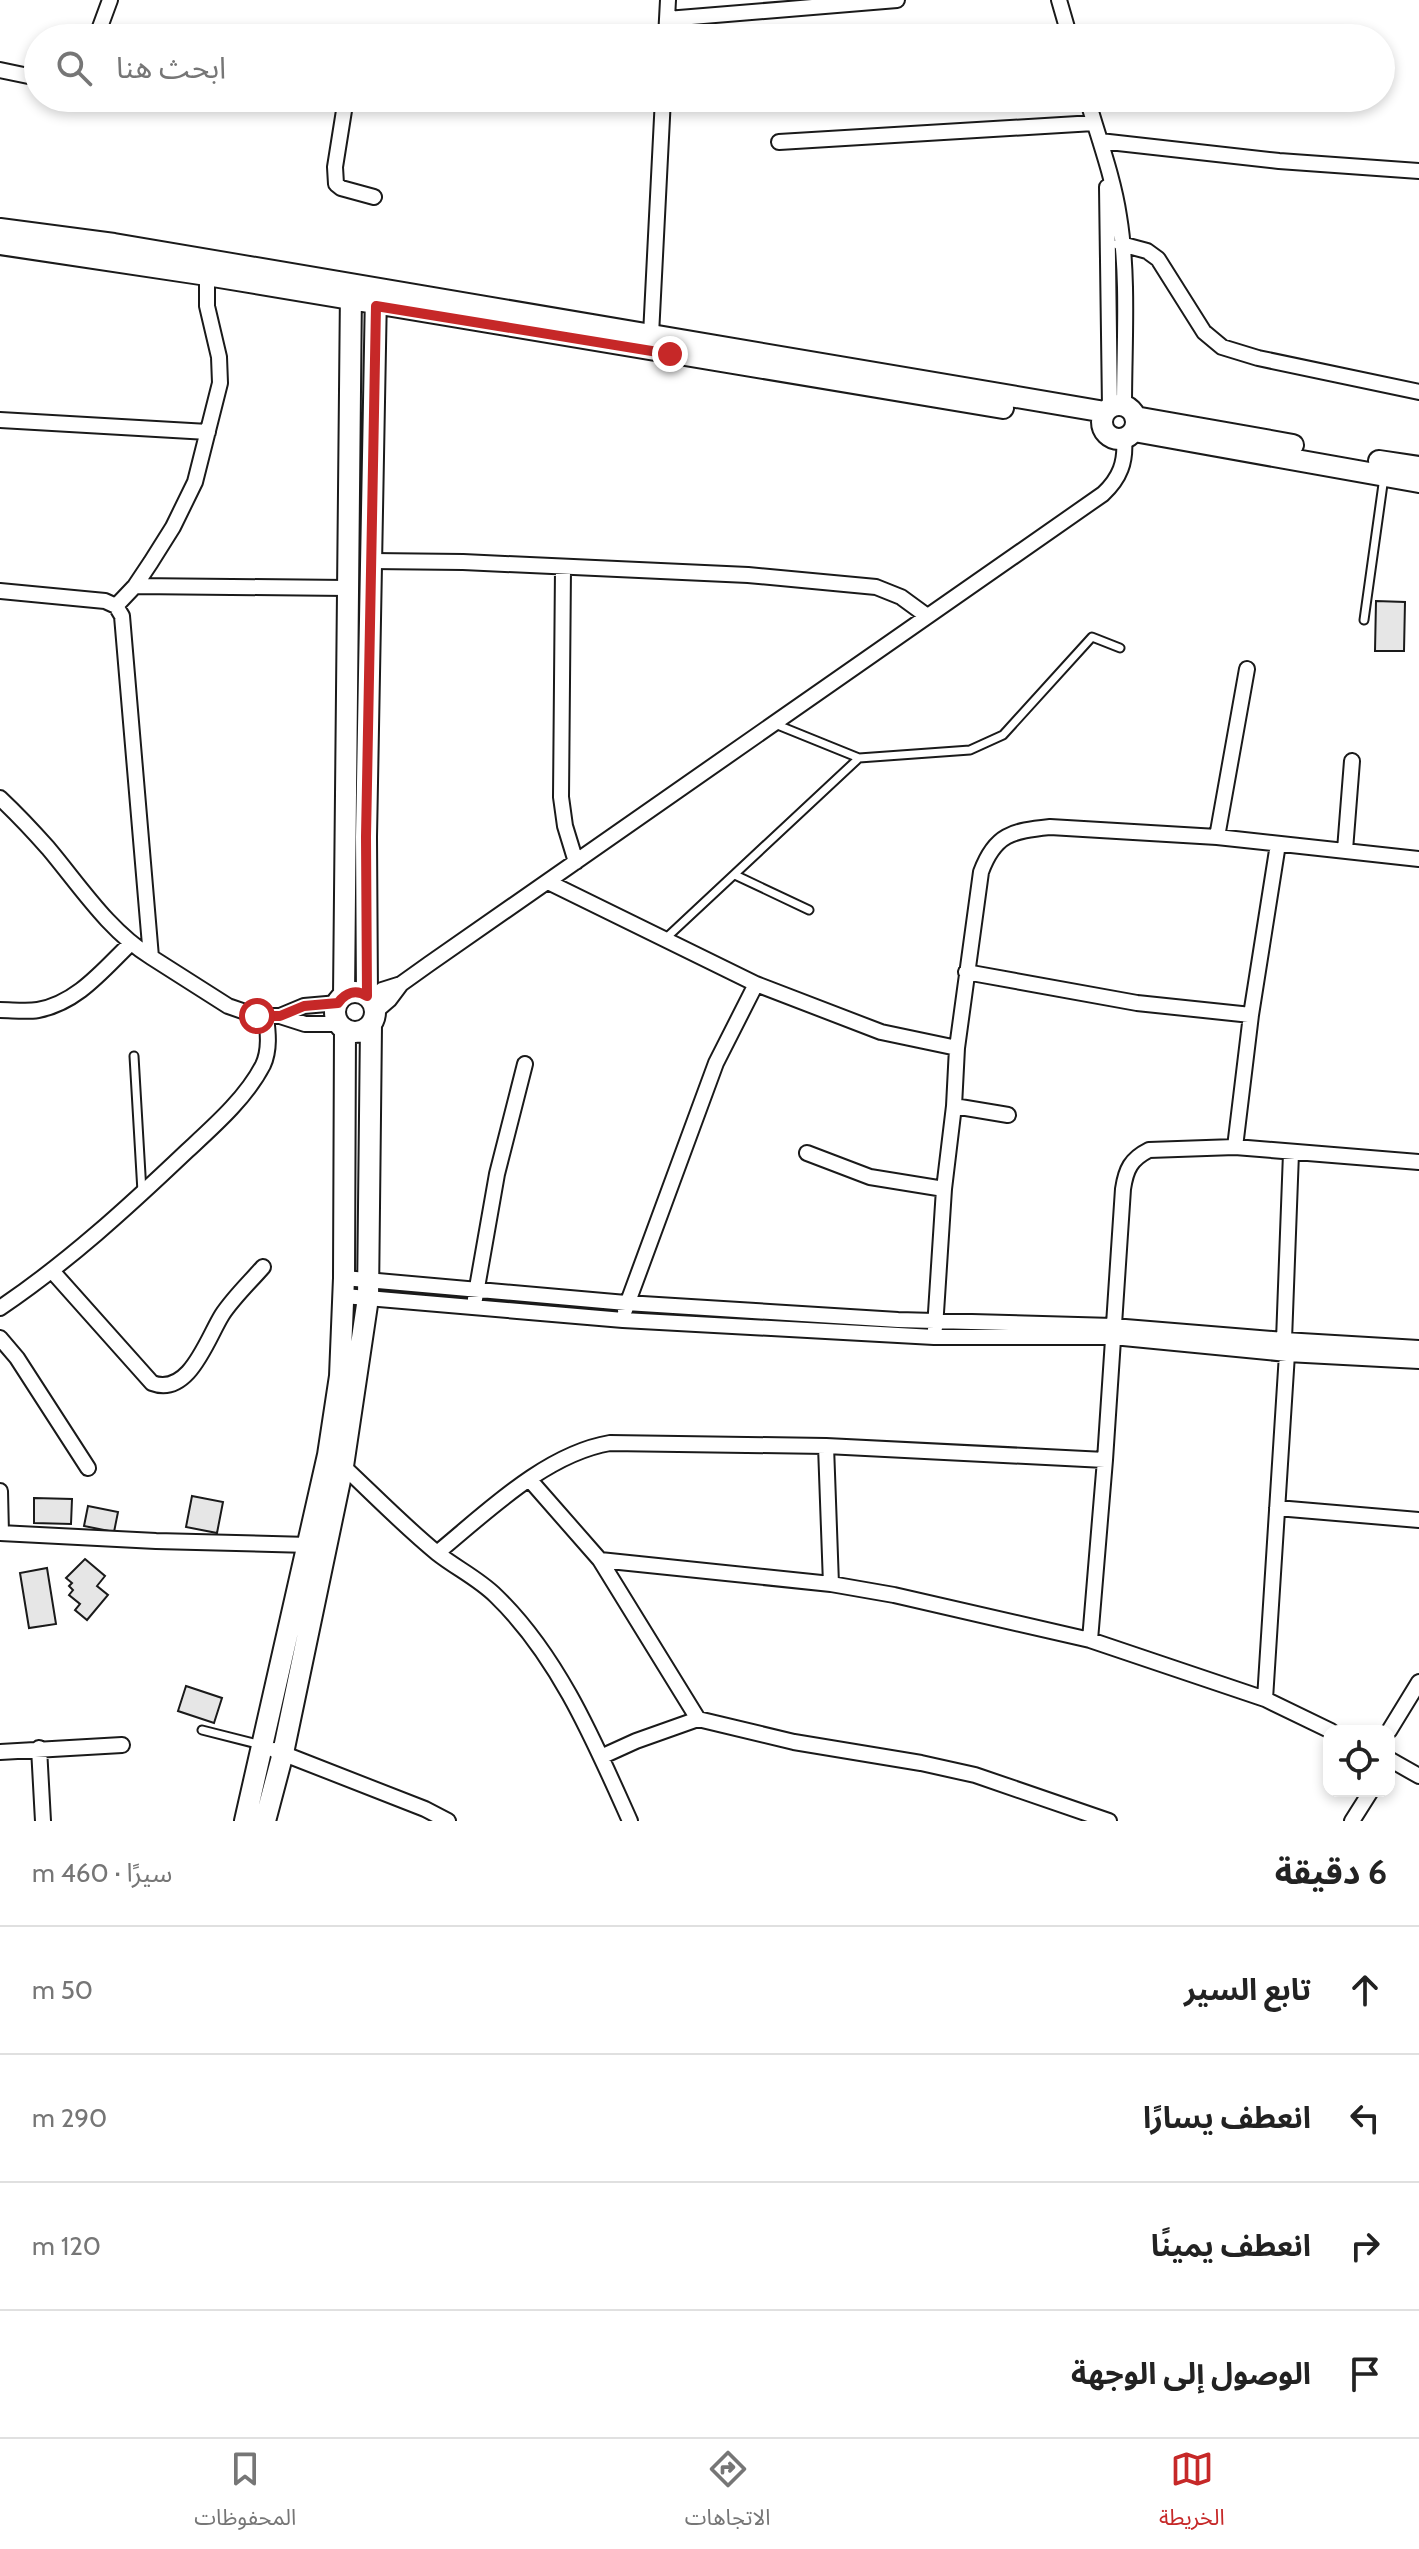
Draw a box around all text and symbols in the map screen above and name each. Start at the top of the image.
search box [24,24,1395,112]
icon: search [52,46,96,90]
text: ابحث هنا [116,49,226,86]
route end [652,336,688,372]
route start [239,998,275,1034]
map controls [1323,1725,1395,1797]
button: locate [1323,1725,1395,1797]
text: 6 دقيقة [1275,1851,1387,1893]
text: سيرًا · 460 m [32,1857,172,1889]
icon: ahead [1343,1968,1387,2012]
text: تابع السير [1184,1971,1311,2008]
text: 50 m [32,1974,93,2006]
icon: left [1343,2096,1387,2140]
text: انعطف يسارًا [1143,2099,1311,2136]
text: 290 m [32,2102,107,2134]
icon: right [1343,2224,1387,2268]
text: انعطف يمينًا [1151,2227,1311,2264]
text: 120 m [32,2230,101,2262]
icon: arrive [1343,2352,1387,2396]
text: الوصول إلى الوجهة [1071,2355,1311,2392]
tab: المحفوظات [194,2447,296,2541]
tab: الاتجاهات [685,2447,771,2541]
tab: الخريطة [1159,2447,1225,2541]

